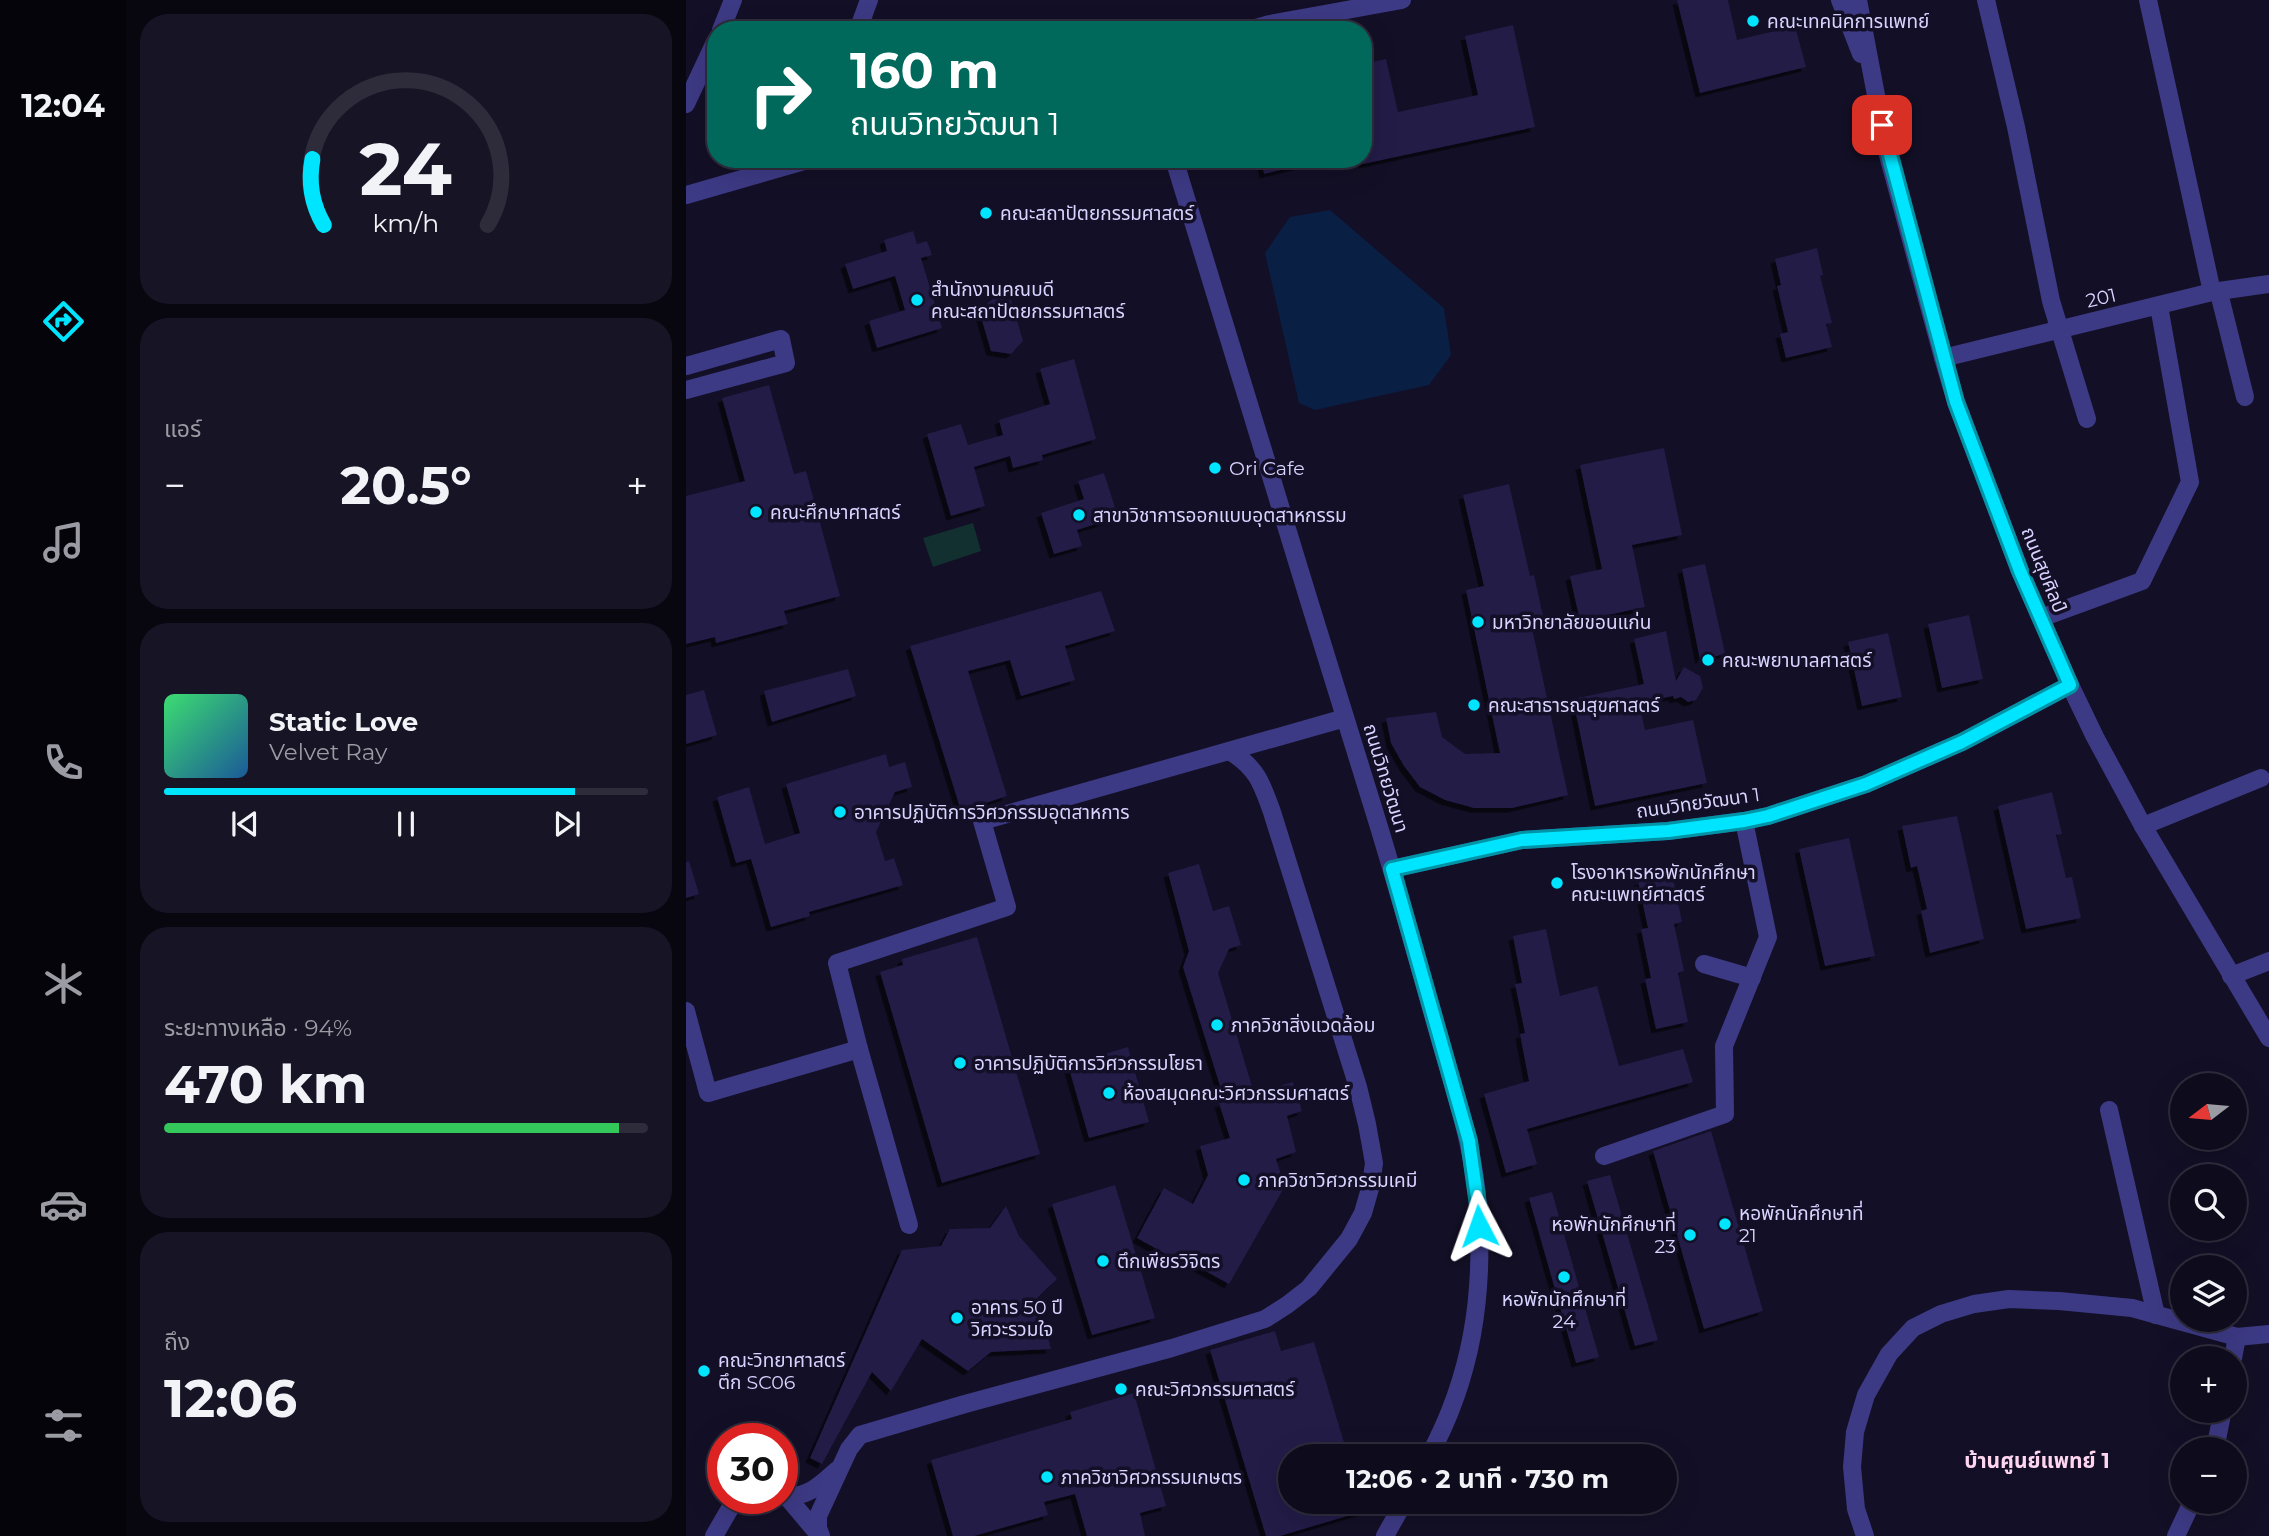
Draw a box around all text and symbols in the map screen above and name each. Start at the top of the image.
place label: คณะเทคนิคการแพทย์ [1767,10,1930,33]
marker: คณะเทคนิคการแพทย์ [1745,13,1761,29]
text: 160 m [850,41,999,100]
icon: right [735,49,826,140]
text: 12:04 [21,86,105,125]
pin [1852,95,1912,155]
text: ถนนวิทยวัฒนา 1 [850,104,1060,143]
icon: arrive [1863,106,1901,144]
text: 24 [360,126,452,214]
place label: คณะสถาปัตยกรรมศาสตร์ [1000,202,1195,225]
marker: คณะสถาปัตยกรรมศาสตร์ [978,205,994,221]
text: km/h [373,208,439,238]
place label: สำนักงานคณบดี คณะสถาปัตยกรรมศาสตร์ [931,278,1126,323]
street label: 201 [2084,283,2118,313]
marker: สำนักงานคณบดี คณะสถาปัตยกรรมศาสตร์ [909,292,925,308]
icon: directions [39,297,88,346]
text: แอร์ [164,415,201,443]
text: 20.5° [340,454,472,517]
place label: Ori Cafe [1229,457,1305,480]
marker: Ori Cafe [1207,460,1223,476]
text: − [164,462,186,509]
text: + [626,462,648,509]
place label: คณะศึกษาศาสตร์ [770,501,901,524]
marker: คณะศึกษาศาสตร์ [748,504,764,520]
place label: สาขาวิชาการออกแบบอุตสาหกรรม [1093,504,1347,527]
marker: สาขาวิชาการออกแบบอุตสาหกรรม [1071,507,1087,523]
icon: music [39,518,88,567]
street label: ถนนสุขศิลป์ [2016,524,2072,616]
place label: มหาวิทยาลัยขอนแก่น [1492,611,1651,634]
marker: มหาวิทยาลัยขอนแก่น [1470,614,1486,630]
place label: คณะพยาบาลศาสตร์ [1722,649,1872,672]
marker: คณะพยาบาลศาสตร์ [1700,652,1716,668]
place label: คณะสาธารณสุขศาสตร์ [1488,694,1661,717]
marker: คณะสาธารณสุขศาสตร์ [1466,697,1482,713]
text: Static Love [269,706,418,738]
street label: ถนนวิทยวัฒนา [1359,721,1413,835]
icon: phone [39,738,88,787]
text: Velvet Ray [269,738,387,766]
street label: ถนนวิทยวัฒนา 1 [1635,783,1761,823]
place label: อาคารปฏิบัติการวิศวกรรมอุตสาหการ [854,801,1130,824]
marker: อาคารปฏิบัติการวิศวกรรมอุตสาหการ [832,804,848,820]
icon: previous [226,805,264,843]
icon: pause [387,805,425,843]
icon: next [548,805,586,843]
place label: โรงอาหารหอพักนักศึกษา คณะแพทย์ศาสตร์ [1571,861,1756,906]
marker: โรงอาหารหอพักนักศึกษา คณะแพทย์ศาสตร์ [1549,875,1565,891]
icon: climate [39,959,88,1008]
place label: ภาควิชาสิ่งแวดล้อม [1231,1013,1376,1037]
text: ระยะทางเหลือ · 94% [164,1014,352,1042]
marker: ภาควิชาสิ่งแวดล้อม [1209,1017,1225,1033]
place label: อาคารปฏิบัติการวิศวกรรมโยธา [974,1052,1203,1075]
text: 470 km [164,1053,367,1116]
marker: อาคารปฏิบัติการวิศวกรรมโยธา [952,1055,968,1071]
north arrow [2170,1073,2247,1150]
map controls [2170,1073,2247,1514]
place label: ห้องสมุดคณะวิศวกรรมศาสตร์ [1123,1082,1350,1105]
marker: ห้องสมุดคณะวิศวกรรมศาสตร์ [1101,1085,1117,1101]
button: search [2170,1164,2247,1241]
place label: ภาควิชาวิศวกรรมเคมี [1258,1169,1417,1192]
marker: ภาควิชาวิศวกรรมเคมี [1236,1172,1252,1188]
icon: car [39,1180,88,1229]
position arrow [1442,1189,1516,1263]
place label: หอพักนักศึกษาที่ 21 [1739,1200,1864,1247]
place label: หอพักนักศึกษาที่ 23 [1552,1211,1676,1258]
marker: หอพักนักศึกษาที่ 21 [1717,1216,1733,1232]
marker: หอพักนักศึกษาที่ 23 [1682,1227,1698,1243]
place label: ตึกเพียรวิจิตร [1117,1250,1220,1273]
marker: ตึกเพียรวิจิตร [1095,1253,1111,1269]
button: layers [2170,1255,2247,1332]
marker: หอพักนักศึกษาที่ 24 [1556,1269,1572,1285]
place label: หอพักนักศึกษาที่ 24 [1502,1286,1626,1333]
place label: อาคาร 50 ปี วิศวะรวมใจ [971,1296,1063,1341]
marker: อาคาร 50 ปี วิศวะรวมใจ [949,1310,965,1326]
text: ถึง [164,1328,190,1356]
button: + [2170,1346,2247,1423]
place label: คณะวิทยาศาสตร์ ตึก SC06 [718,1349,846,1394]
marker: คณะวิทยาศาสตร์ ตึก SC06 [696,1363,712,1379]
text: 12:06 [164,1367,297,1430]
place label: คณะวิศวกรรมศาสตร์ [1135,1378,1295,1401]
marker: คณะวิศวกรรมศาสตร์ [1113,1381,1129,1397]
icon: filters [39,1401,88,1450]
speed limit sign: 30 [707,1423,798,1514]
button: − [2170,1437,2247,1514]
district label: บ้านศูนย์แพทย์ 1 [1964,1448,2110,1474]
text: 12:06 · 2 นาที · 730 m [1346,1463,1609,1495]
place label: ภาควิชาวิศวกรรมเกษตร [1061,1466,1242,1489]
marker: ภาควิชาวิศวกรรมเกษตร [1039,1469,1055,1485]

